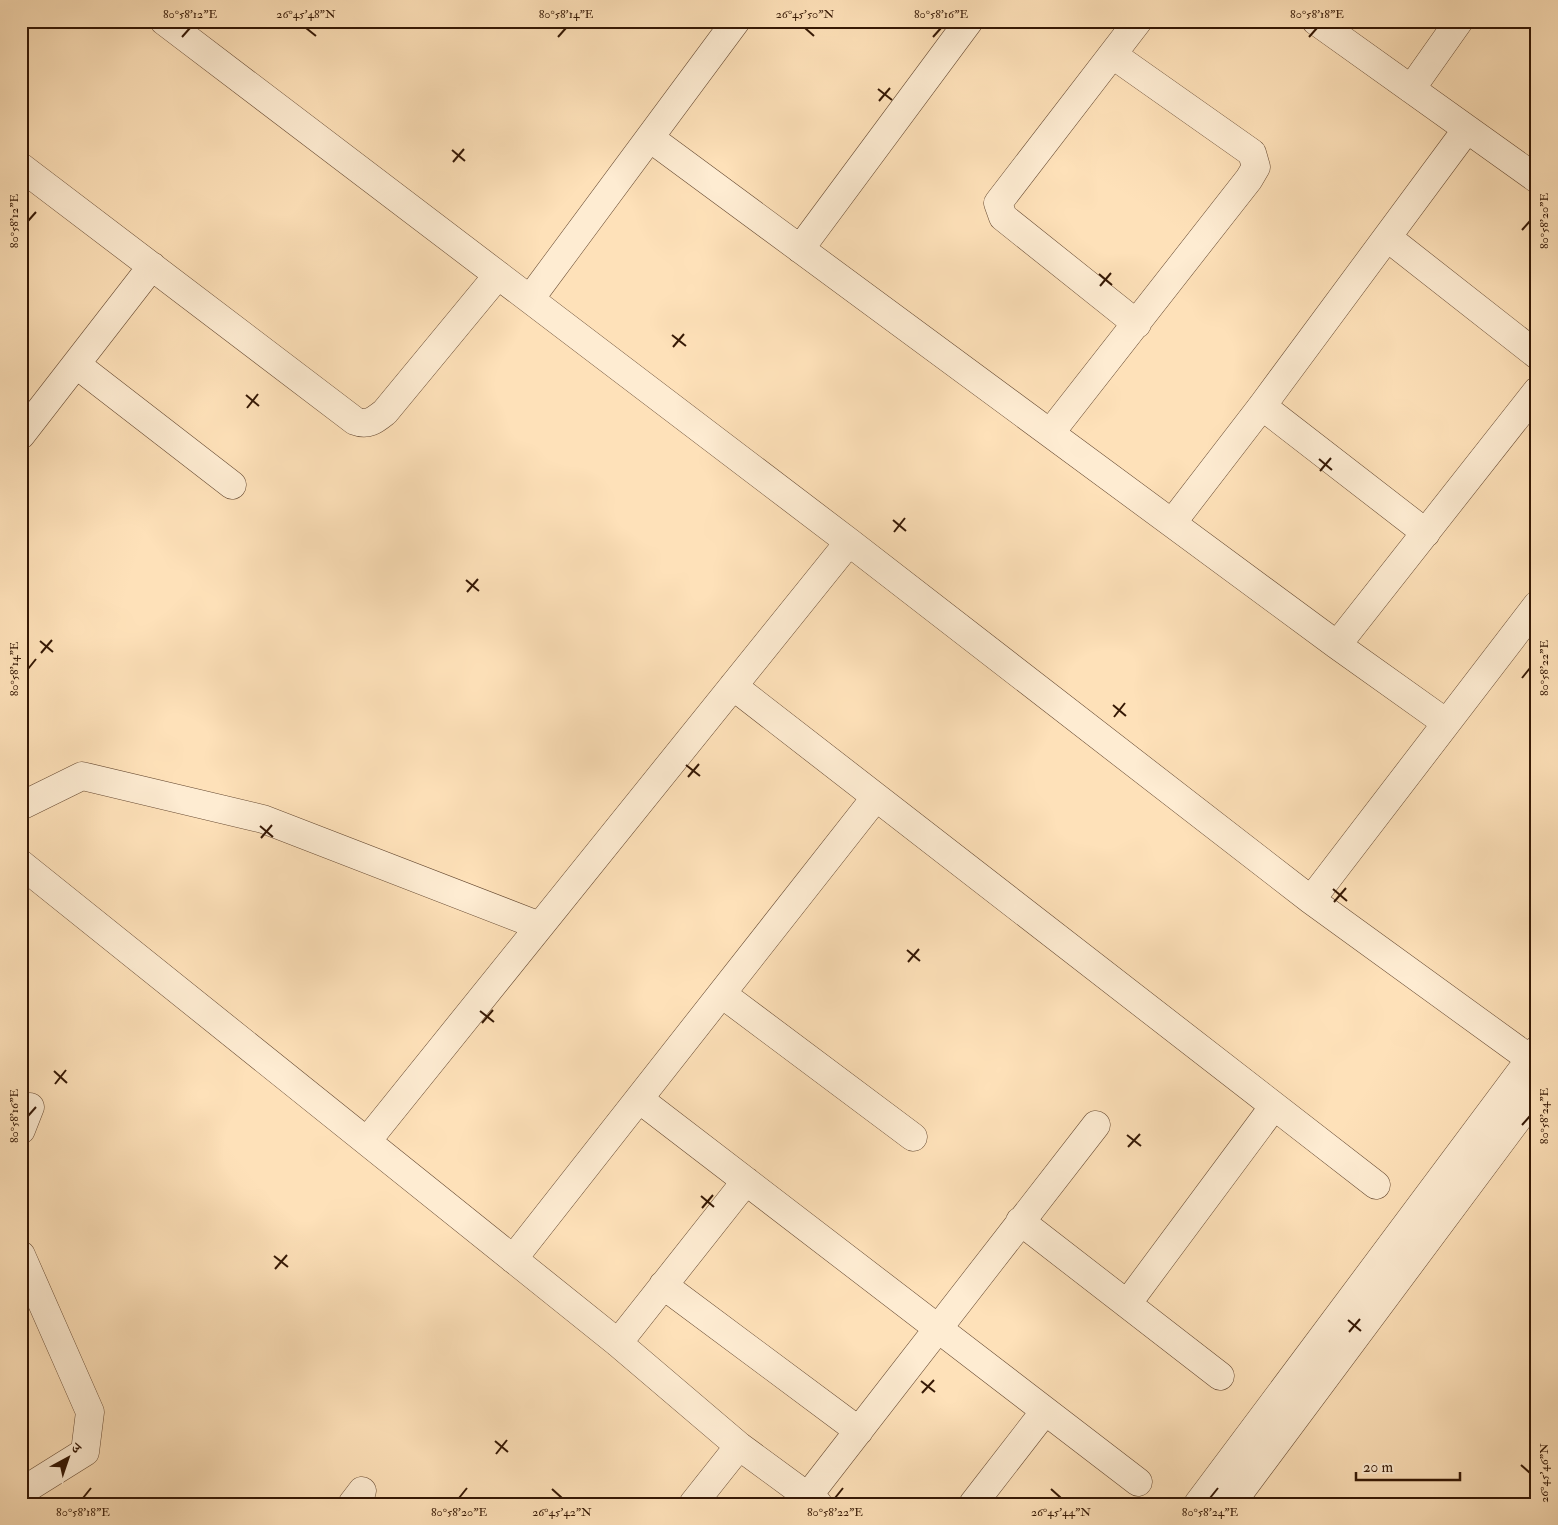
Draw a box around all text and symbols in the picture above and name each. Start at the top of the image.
text: 80°58'12"E [163,7,217,22]
text: 26°45'48"N [276,7,336,22]
text: 80°58'14"E [539,7,594,22]
text: 26°45'50"N [776,7,834,22]
text: 80°58'16"E [914,7,968,22]
text: 80°58'18"E [1290,7,1344,22]
text: 80°58'20"E [1537,193,1552,249]
text: 80°58'12"E [7,194,22,248]
text: 80°58'22"E [1537,640,1552,696]
text: 80°58'14"E [7,641,22,696]
text: 80°58'24"E [1537,1087,1552,1144]
text: 80°58'16"E [7,1089,22,1143]
north arrow [42,1432,92,1482]
text: उ [67,1439,85,1458]
text: 26°45'46"N [1537,1443,1552,1503]
scale bar [1356,1450,1459,1482]
text: 20 m [1363,1458,1393,1477]
text: 80°58'18"E [56,1505,110,1520]
text: 80°58'20"E [431,1505,487,1520]
text: 26°45'42"N [532,1505,592,1520]
text: 80°58'22"E [807,1505,863,1520]
text: 26°45'44"N [1031,1505,1091,1520]
text: 80°58'24"E [1182,1505,1239,1520]

